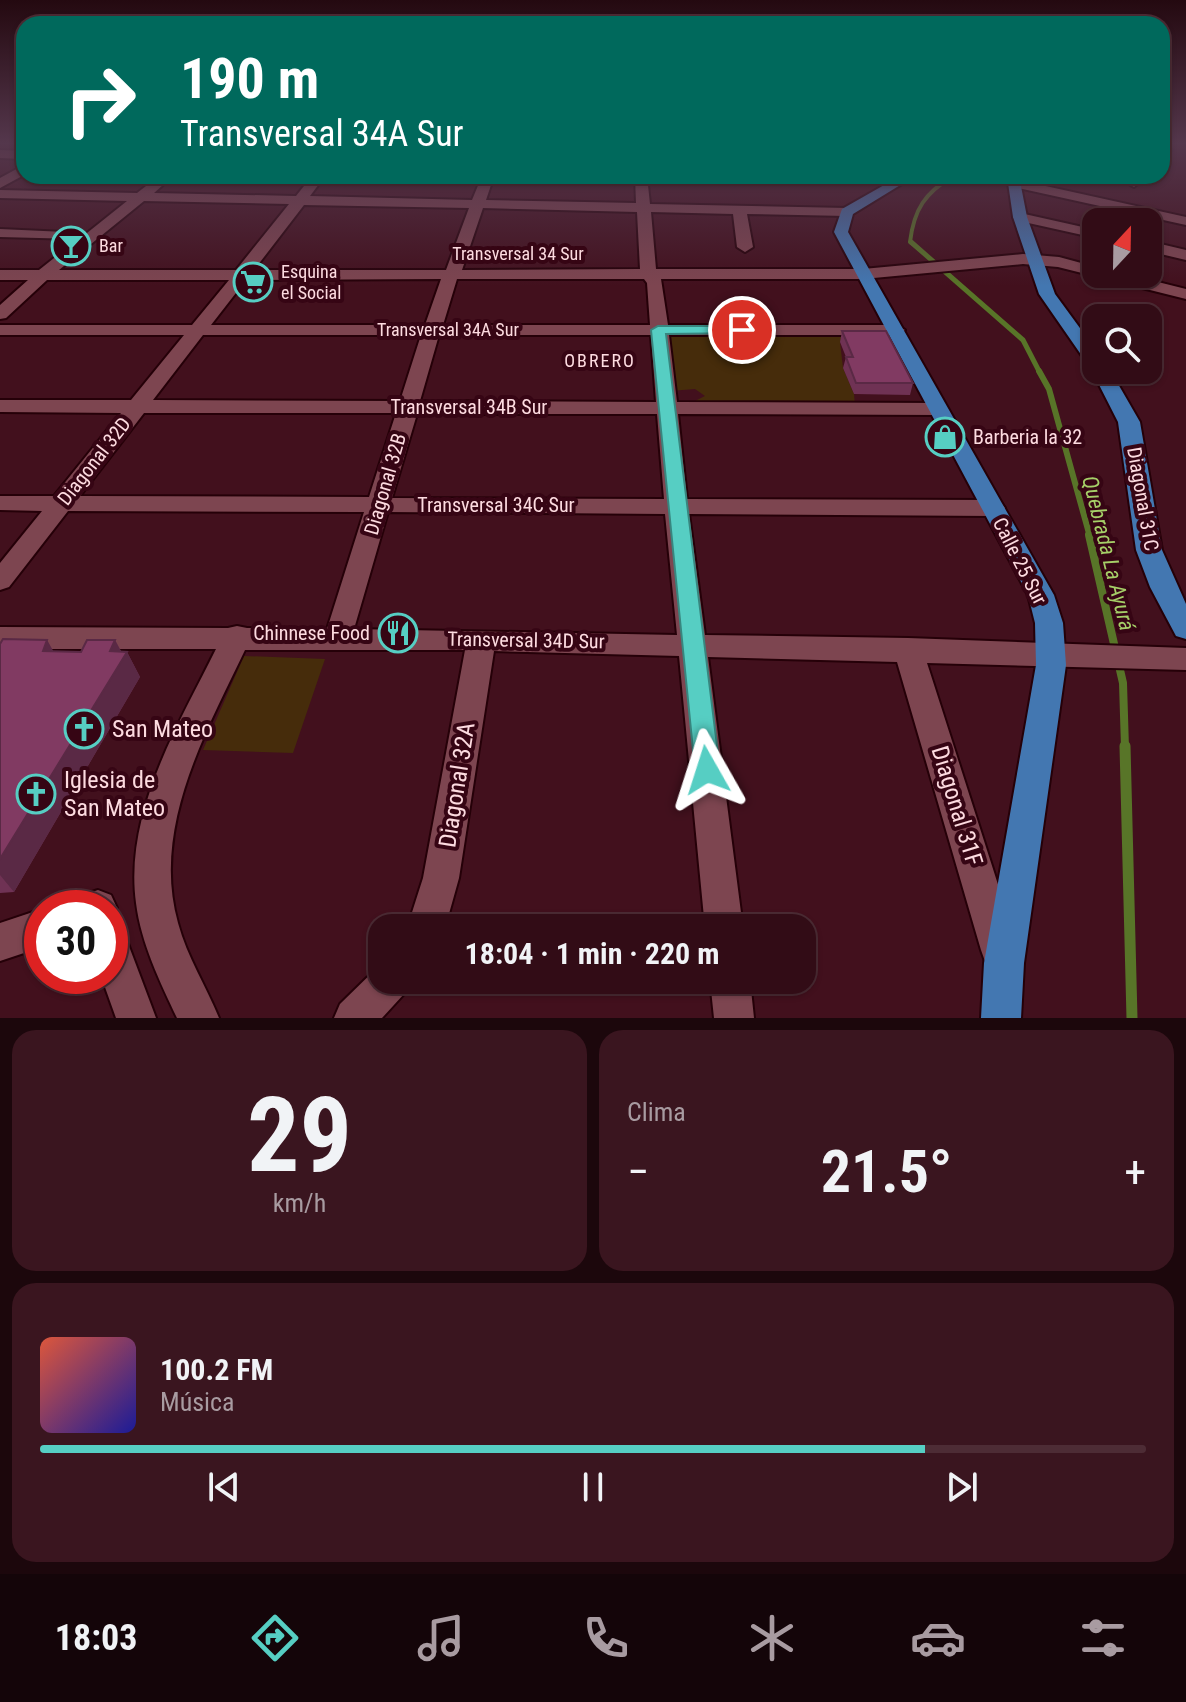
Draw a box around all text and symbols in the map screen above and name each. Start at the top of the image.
text: 190 m [180,46,319,112]
icon: right [48,48,152,152]
text: Transversal 34A Sur [180,113,464,155]
north arrow [1082,208,1162,288]
map controls [1082,208,1162,384]
bar icon: Bar [50,225,92,267]
place label: Bar [99,235,123,256]
street label: Transversal 34 Sur [452,243,584,264]
supermarket icon: Esquina el Social [232,261,274,303]
place label: Esquina el Social [281,261,341,303]
pin [708,296,776,364]
button: search [1082,304,1162,384]
icon: arrive [720,308,764,352]
street label: Transversal 34A Sur [377,319,519,340]
district label: OBRERO [564,350,636,371]
street label: Transversal 34B Sur [391,395,547,419]
street label: Diagonal 32D [52,412,136,510]
shop icon: Barberia la 32 [924,416,966,458]
place label: Barberia la 32 [973,425,1082,449]
street label: Diagonal 32B [359,430,411,538]
street label: Diagonal 31C [1122,445,1164,553]
water label: Quebrada La Ayurá [1077,473,1140,634]
street label: Transversal 34C Sur [417,493,575,517]
street label: Calle 25 Sur [988,513,1052,609]
restaurant icon: Chinnese Food [377,612,419,654]
place label: Chinnese Food [253,621,370,645]
street label: Transversal 34D Sur [447,627,605,653]
church icon: San Mateo [63,708,105,750]
place label: San Mateo [112,715,213,743]
street label: Diagonal 32A [433,720,481,850]
position arrow [665,728,749,812]
street label: Diagonal 31F [925,743,989,869]
place label: Iglesia de San Mateo [64,766,165,822]
church icon: Iglesia de San Mateo [15,773,57,815]
speed limit sign: 30 [24,890,128,994]
text: 18:04 · 1 min · 220 m [465,936,719,971]
text: 29 [247,1075,352,1196]
text: Clima [627,1097,686,1127]
text: 21.5° [821,1136,952,1207]
text: − [627,1146,649,1198]
text: + [1124,1146,1146,1198]
text: km/h [273,1188,326,1218]
text: 100.2 FM [160,1352,273,1387]
text: Música [160,1387,235,1417]
icon: previous [202,1465,246,1509]
icon: pause [571,1465,615,1509]
icon: next [940,1465,984,1509]
icon: directions [247,1610,303,1666]
icon: music [413,1610,469,1666]
icon: phone [578,1610,634,1666]
icon: climate [744,1610,800,1666]
icon: car [910,1610,966,1666]
icon: filters [1075,1610,1131,1666]
text: 18:03 [55,1617,137,1659]

